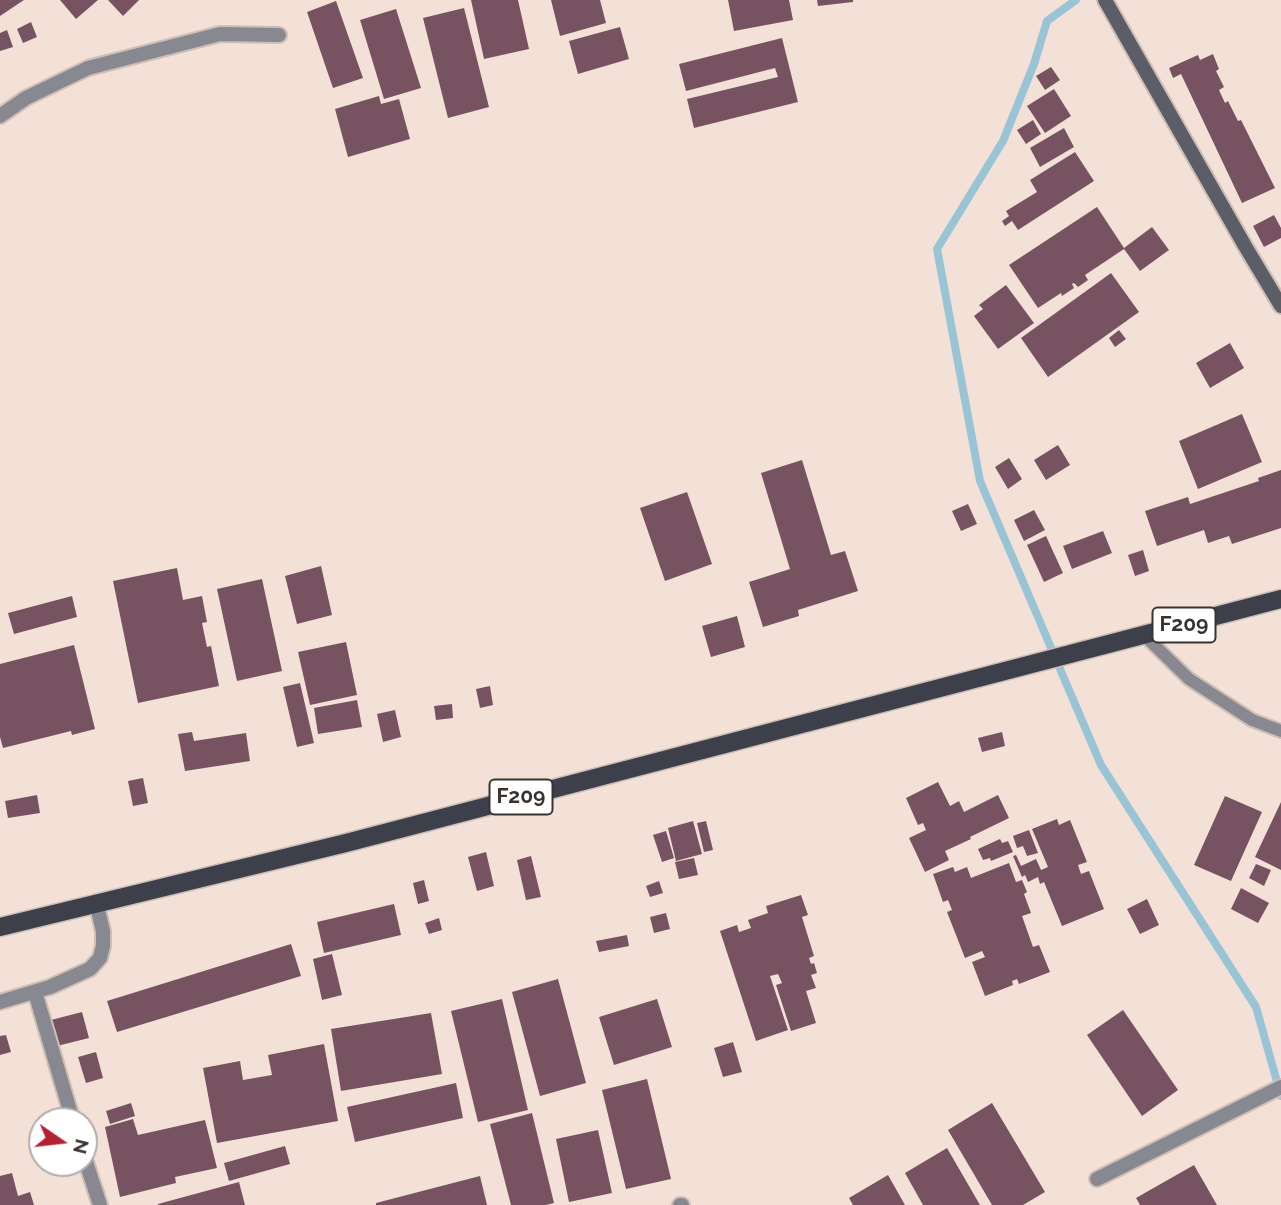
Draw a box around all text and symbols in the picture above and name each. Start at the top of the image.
road number: F209 [1152,608,1216,642]
road number: F209 [490,780,552,814]
north arrow [28,1107,98,1177]
text: N [69,1137,94,1156]

